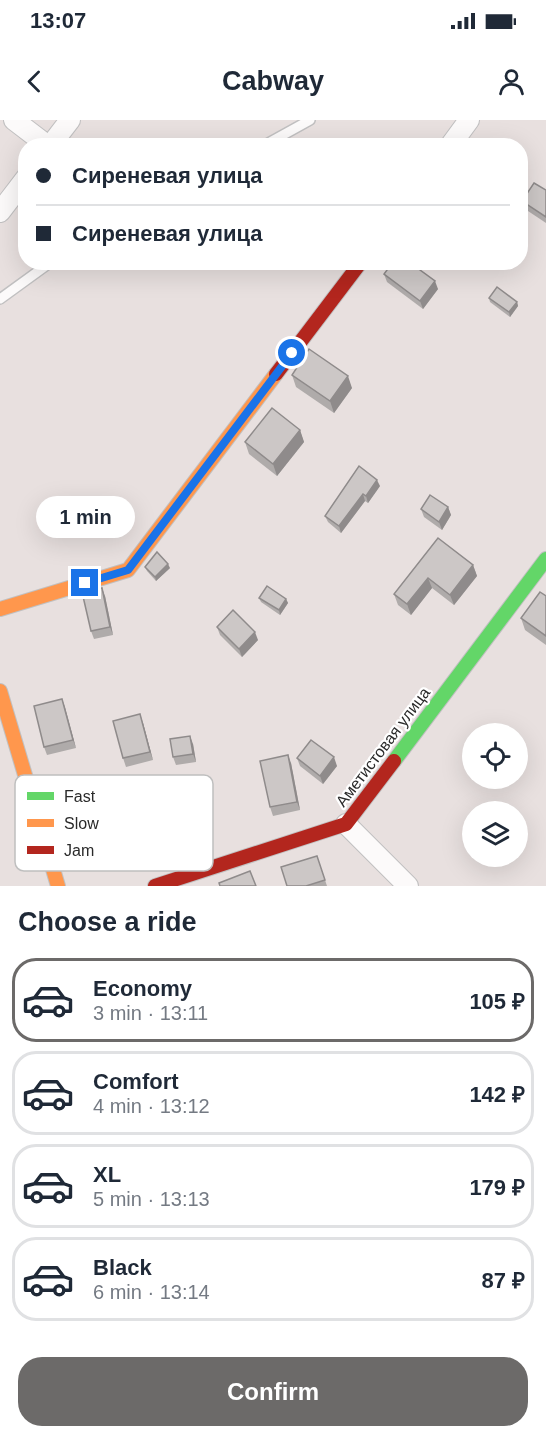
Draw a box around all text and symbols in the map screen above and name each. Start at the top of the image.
text: 13:07 [30,8,86,33]
icon: back [18,65,51,98]
icon: person [495,65,528,98]
text: Cabway [222,66,324,96]
text: Сиреневая улица [72,163,263,188]
text: Сиреневая улица [72,221,263,246]
route start [278,339,305,366]
callout: 1 min [36,496,134,538]
text: 1 min [59,506,112,528]
route end [71,569,98,596]
street label: Аметистовая улица [333,684,433,810]
map controls [462,723,528,867]
button: locate [462,723,528,789]
legend [15,775,213,871]
text: Fast [64,788,96,805]
button: layers [462,801,528,867]
text: Slow [64,815,99,832]
text: Jam [64,842,94,859]
text: Choose a ride [18,907,197,937]
icon: car [21,973,75,1027]
text: Economy [93,976,192,1001]
text: 105 ₽ [469,989,525,1014]
text: 3 min · 13:11 [93,1002,208,1024]
icon: car [21,1066,75,1120]
text: Comfort [93,1069,179,1094]
text: 142 ₽ [469,1082,525,1107]
text: 4 min · 13:12 [93,1095,210,1117]
icon: car [21,1159,75,1213]
text: XL [93,1162,121,1187]
text: 179 ₽ [469,1175,525,1200]
text: 5 min · 13:13 [93,1188,210,1210]
icon: car [21,1252,75,1306]
text: Black [93,1255,152,1280]
text: 87 ₽ [482,1268,525,1293]
text: 6 min · 13:14 [93,1281,210,1303]
button: Confirm [18,1357,528,1426]

